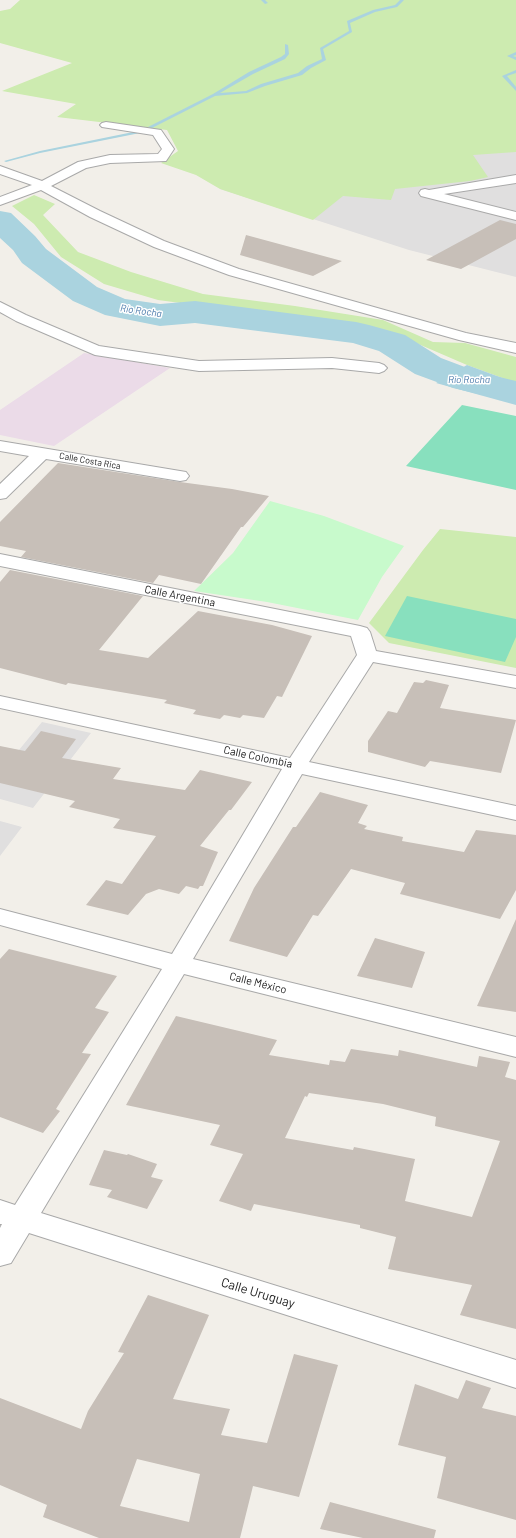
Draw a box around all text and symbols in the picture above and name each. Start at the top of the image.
water label: Río Rocha [119,302,163,320]
water label: Río Rocha [448,374,490,386]
street label: Calle Costa Rica [58,450,122,472]
street label: Calle Argentina [143,583,217,609]
street label: Calle Colombia [222,743,294,771]
street label: Calle México [228,970,288,996]
street label: Calle Uruguay [219,1274,297,1312]

